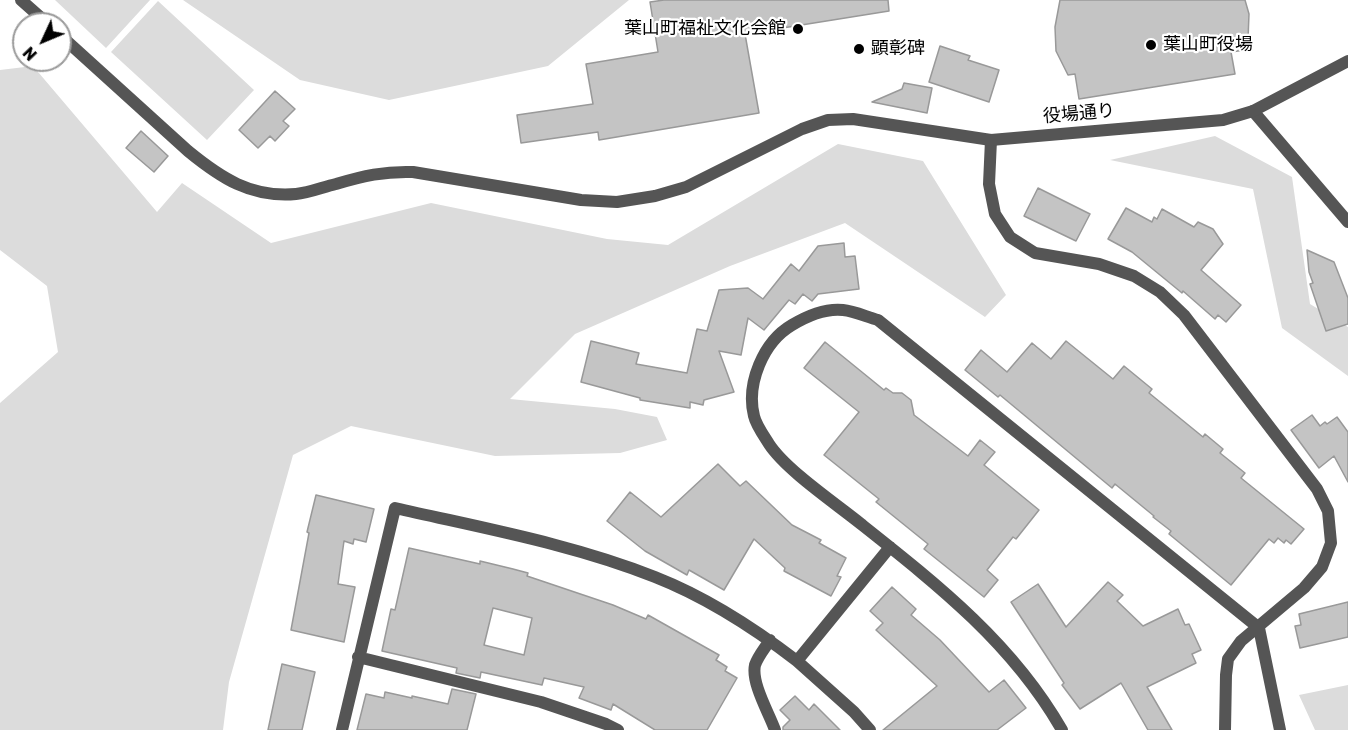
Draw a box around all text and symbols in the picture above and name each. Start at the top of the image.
north arrow [12,12,72,72]
place label: 葉山町福祉文化会館 [624,18,786,40]
marker: 葉山町福祉文化会館 [791,22,805,36]
place label: 葉山町役場 [1163,34,1253,56]
place label: 顕彰碑 [871,38,925,60]
marker: 葉山町役場 [1144,38,1158,52]
marker: 顕彰碑 [852,42,866,56]
text: N [19,43,41,64]
street label: 役場通り [1042,100,1116,128]

